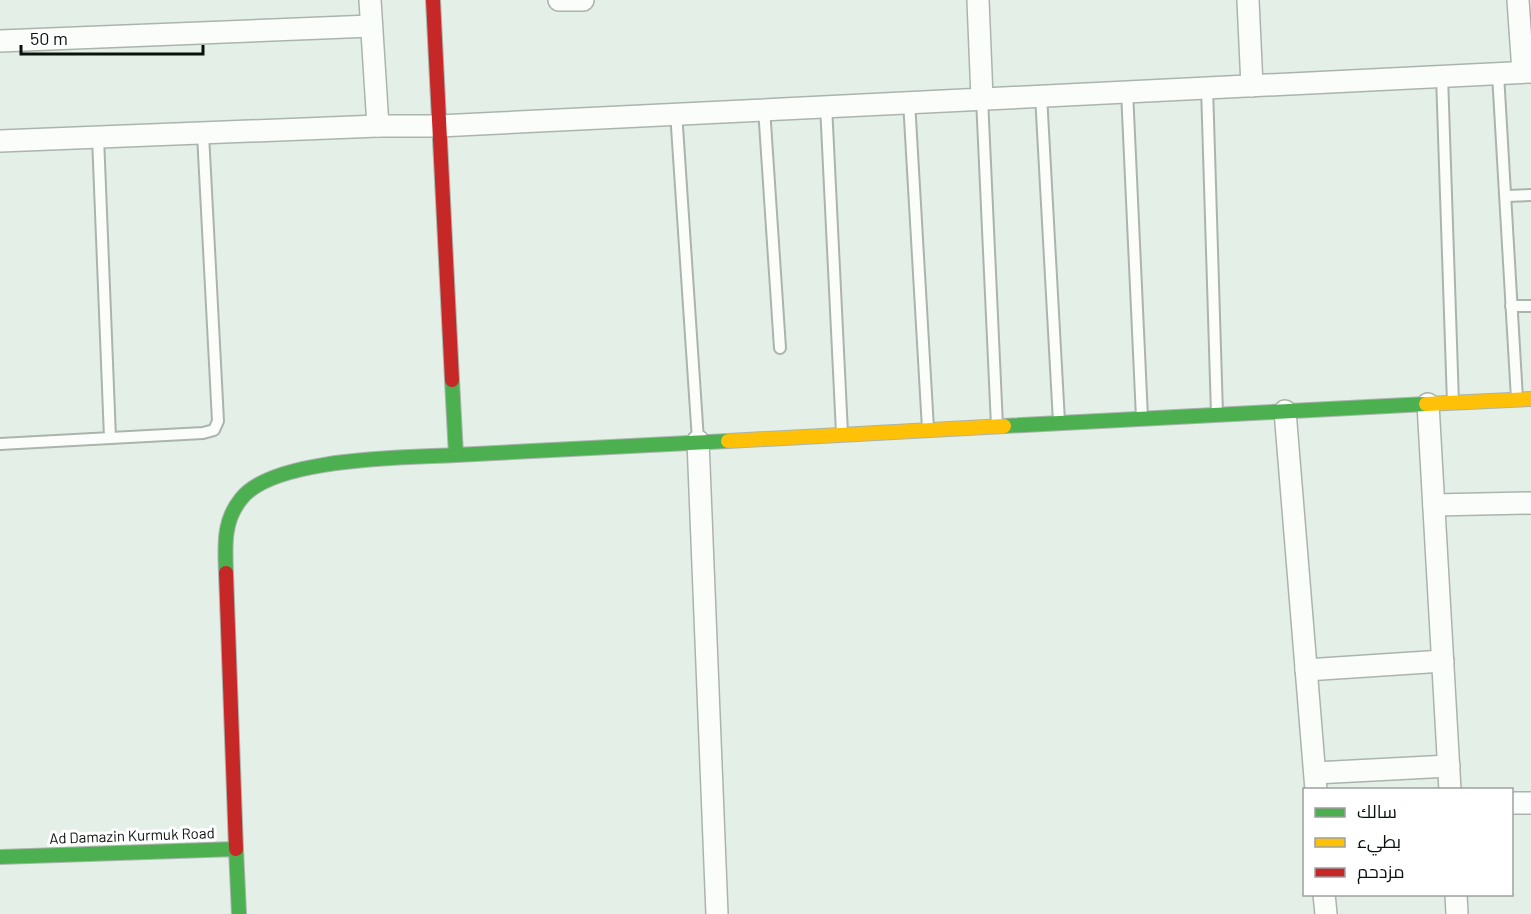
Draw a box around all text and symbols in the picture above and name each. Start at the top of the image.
scale bar [21,18,202,56]
text: 50 m [30,27,68,49]
legend [1303,788,1513,896]
text: سالك [1357,800,1397,822]
street label: Ad Damazin Kurmuk Road [49,823,215,847]
text: بطيء [1357,830,1401,856]
text: مزدحم [1357,860,1405,884]

